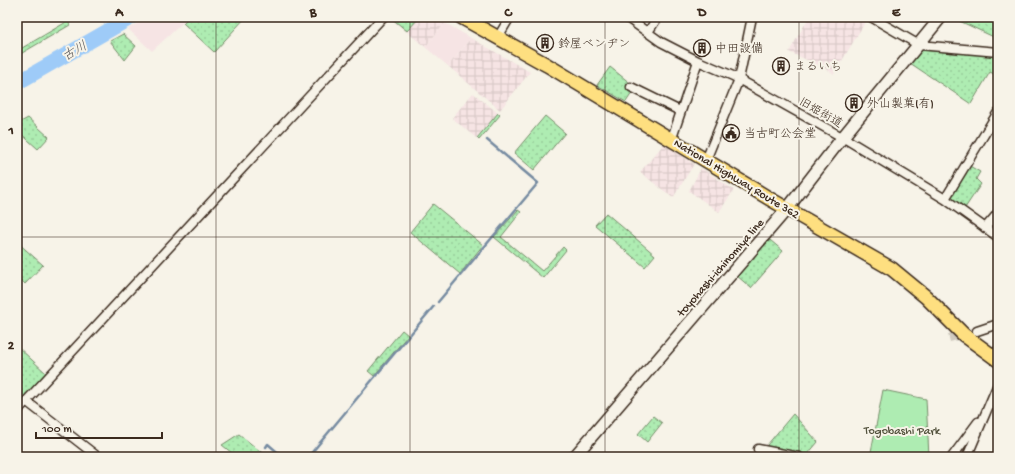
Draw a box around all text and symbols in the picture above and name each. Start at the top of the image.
text: A [114,6,124,21]
text: B [309,6,318,21]
text: C [503,6,513,21]
text: D [697,6,707,21]
text: E [892,6,901,21]
building icon: 鈴屋ベンヂン [535,33,555,53]
place label: 鈴屋ベンヂン [558,37,630,52]
water label: 古川 [60,38,90,65]
building icon: 中田設備 [692,38,712,58]
place label: 中田設備 [715,42,763,57]
building icon: まるいち [771,56,791,76]
place label: まるいち [794,60,842,75]
building icon: 外山製菓(有) [844,93,864,113]
street label: 旧姫街道 [796,95,845,132]
place label: 外山製菓(有) [867,97,934,112]
public building icon: 当古町公会堂 [721,123,741,143]
text: 1 [7,124,14,139]
place label: 当古町公会堂 [744,127,816,142]
street label: National Highway Route 362 [671,137,801,223]
street label: toyohashi-ichinomiya line [675,216,768,321]
text: 2 [8,339,15,354]
scale bar [36,414,162,440]
text: 100 m [41,423,72,437]
park label: Togobashi Park [863,425,942,439]

